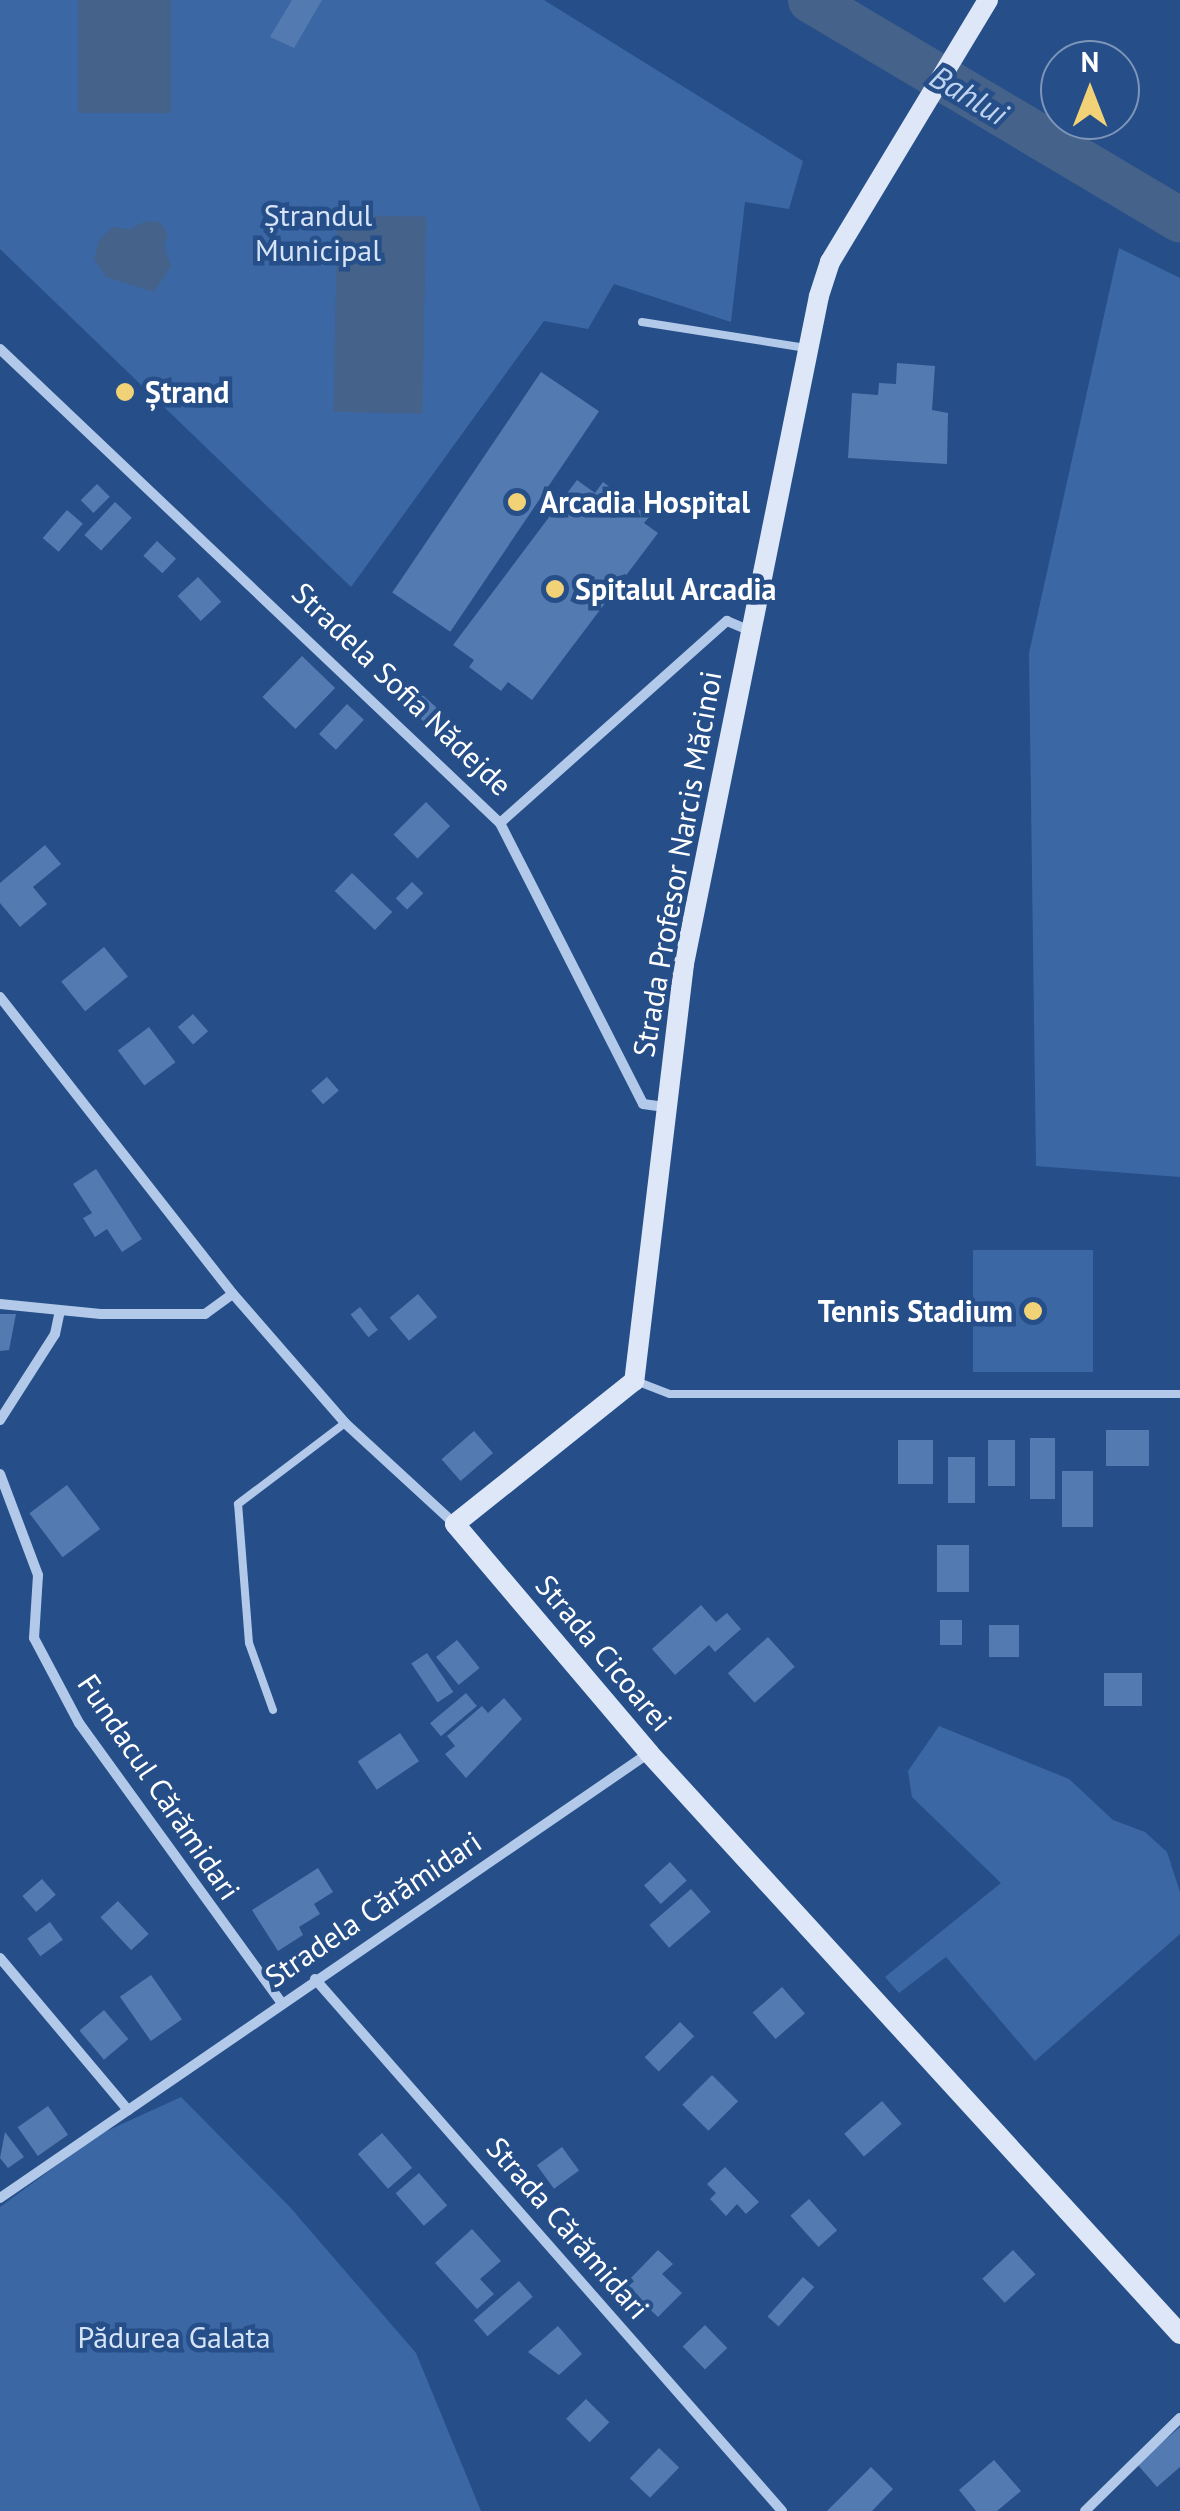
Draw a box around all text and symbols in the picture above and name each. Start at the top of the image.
north arrow [1040,40,1140,140]
text: N [1081,43,1099,80]
water label: Bahlui [923,57,1015,133]
park label: Ștrandul Municipal [255,197,381,268]
place label: Ștrand [145,374,229,410]
marker: Ștrand [114,381,136,403]
place label: Arcadia Hospital [540,484,750,520]
marker: Arcadia Hospital [504,489,530,515]
place label: Spitalul Arcadia [575,571,778,607]
street label: Stradela Sofia Nădejde [285,575,519,803]
marker: Spitalul Arcadia [544,578,566,600]
street label: Strada Profesor Narcis Măcinoi [625,668,729,1060]
place label: Tennis Stadium [818,1293,1013,1329]
marker: Tennis Stadium [1022,1300,1044,1322]
street label: Strada Cicoarei [528,1568,680,1738]
street label: Fundacul Cărămidari [70,1667,248,1907]
street label: Stradela Cărămidari [258,1823,488,1995]
street label: Strada Cărămidari [479,2130,657,2326]
park label: Pădurea Galata [77,2319,271,2355]

